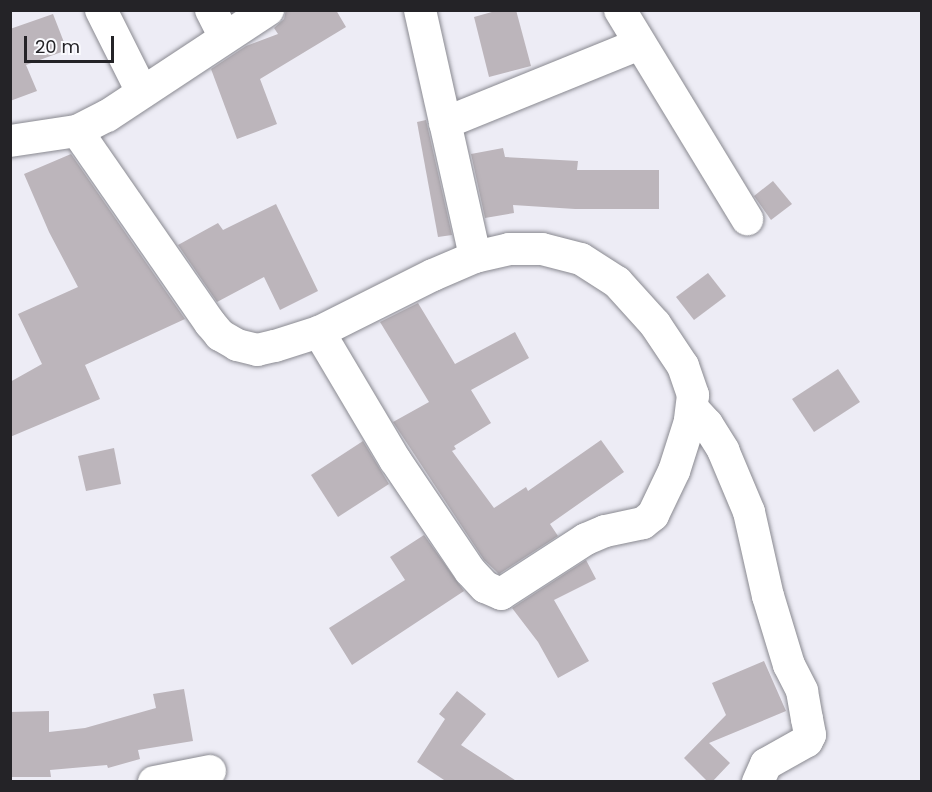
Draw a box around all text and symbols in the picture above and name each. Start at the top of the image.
scale bar [27,24,117,62]
text: 20 m [35,34,80,59]

